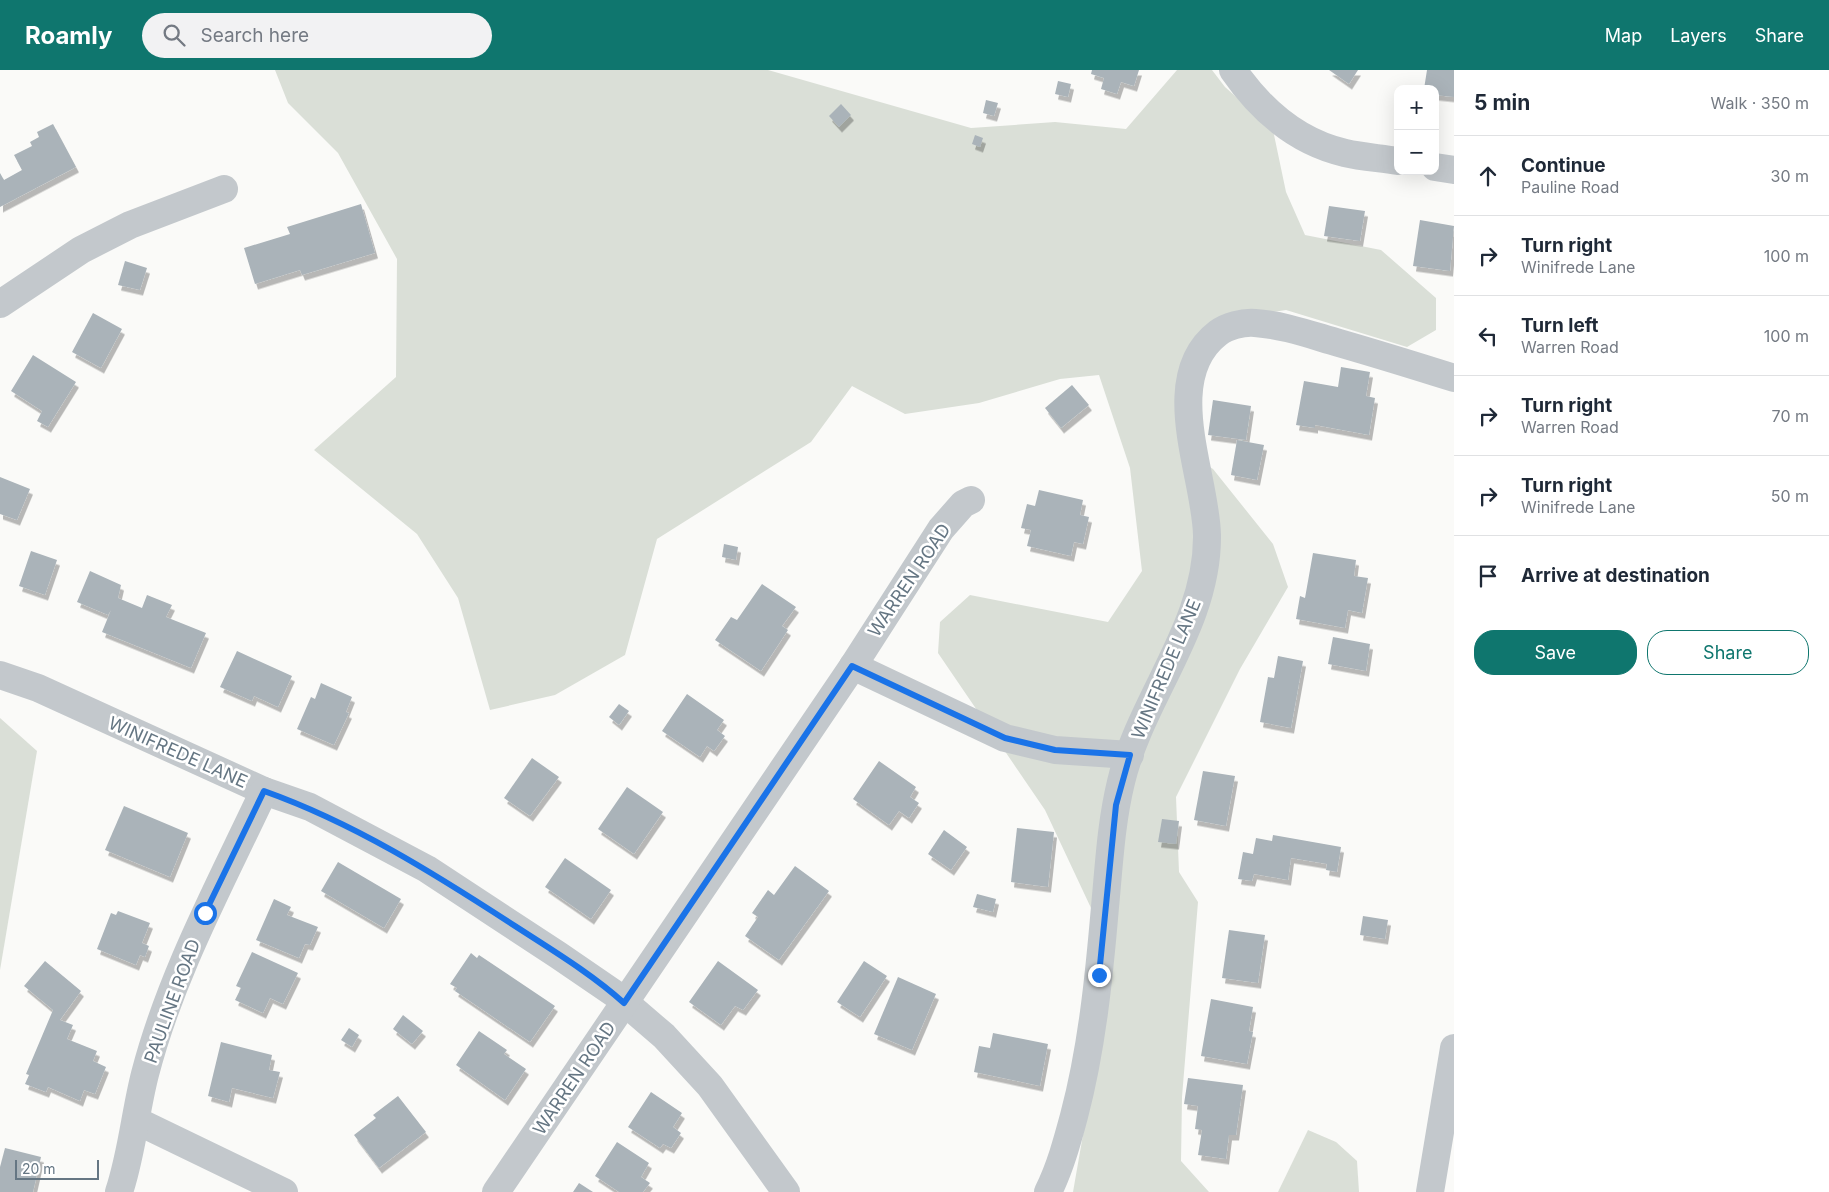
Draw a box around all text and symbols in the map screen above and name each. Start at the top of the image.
search box [142,13,492,58]
text: Roamly [25,21,112,50]
icon: search [160,21,188,49]
text: Search here [200,24,309,47]
text: Map [1605,25,1642,46]
text: Layers [1670,25,1727,46]
text: Share [1755,25,1804,46]
map controls [1394,85,1439,175]
button: + [1394,85,1439,130]
text: 5 min [1474,90,1530,115]
text: Walk · 350 m [1711,93,1809,113]
button: − [1394,130,1439,175]
text: Continue [1521,154,1606,177]
icon: ahead [1474,162,1502,190]
text: 30 m [1771,166,1809,186]
text: Pauline Road [1521,177,1619,197]
text: Turn right [1521,234,1612,257]
icon: right [1474,242,1502,270]
text: 100 m [1764,246,1809,266]
text: Winifrede Lane [1521,257,1635,277]
text: Turn left [1521,314,1599,337]
icon: left [1474,322,1502,350]
text: 100 m [1764,326,1809,346]
text: Warren Road [1521,337,1619,357]
text: Turn right [1521,394,1612,417]
icon: right [1474,402,1502,430]
text: 70 m [1772,406,1809,426]
text: Warren Road [1521,417,1619,437]
text: Turn right [1521,474,1612,497]
icon: right [1474,482,1502,510]
text: 50 m [1771,486,1809,506]
text: Winifrede Lane [1521,497,1635,517]
street label: WARREN ROAD [863,519,955,641]
icon: arrive [1474,562,1502,590]
text: Arrive at destination [1521,564,1710,587]
street label: WINIFREDE LANE [1127,596,1205,742]
button: Save [1474,630,1637,675]
button: Share [1647,630,1809,675]
street label: WINIFREDE LANE [105,712,251,792]
route start [194,902,217,925]
street label: PAULINE ROAD [140,936,204,1066]
route end [1088,964,1111,987]
street label: WARREN ROAD [528,1017,620,1139]
scale bar [15,1157,99,1180]
text: 20 m [22,1160,56,1177]

